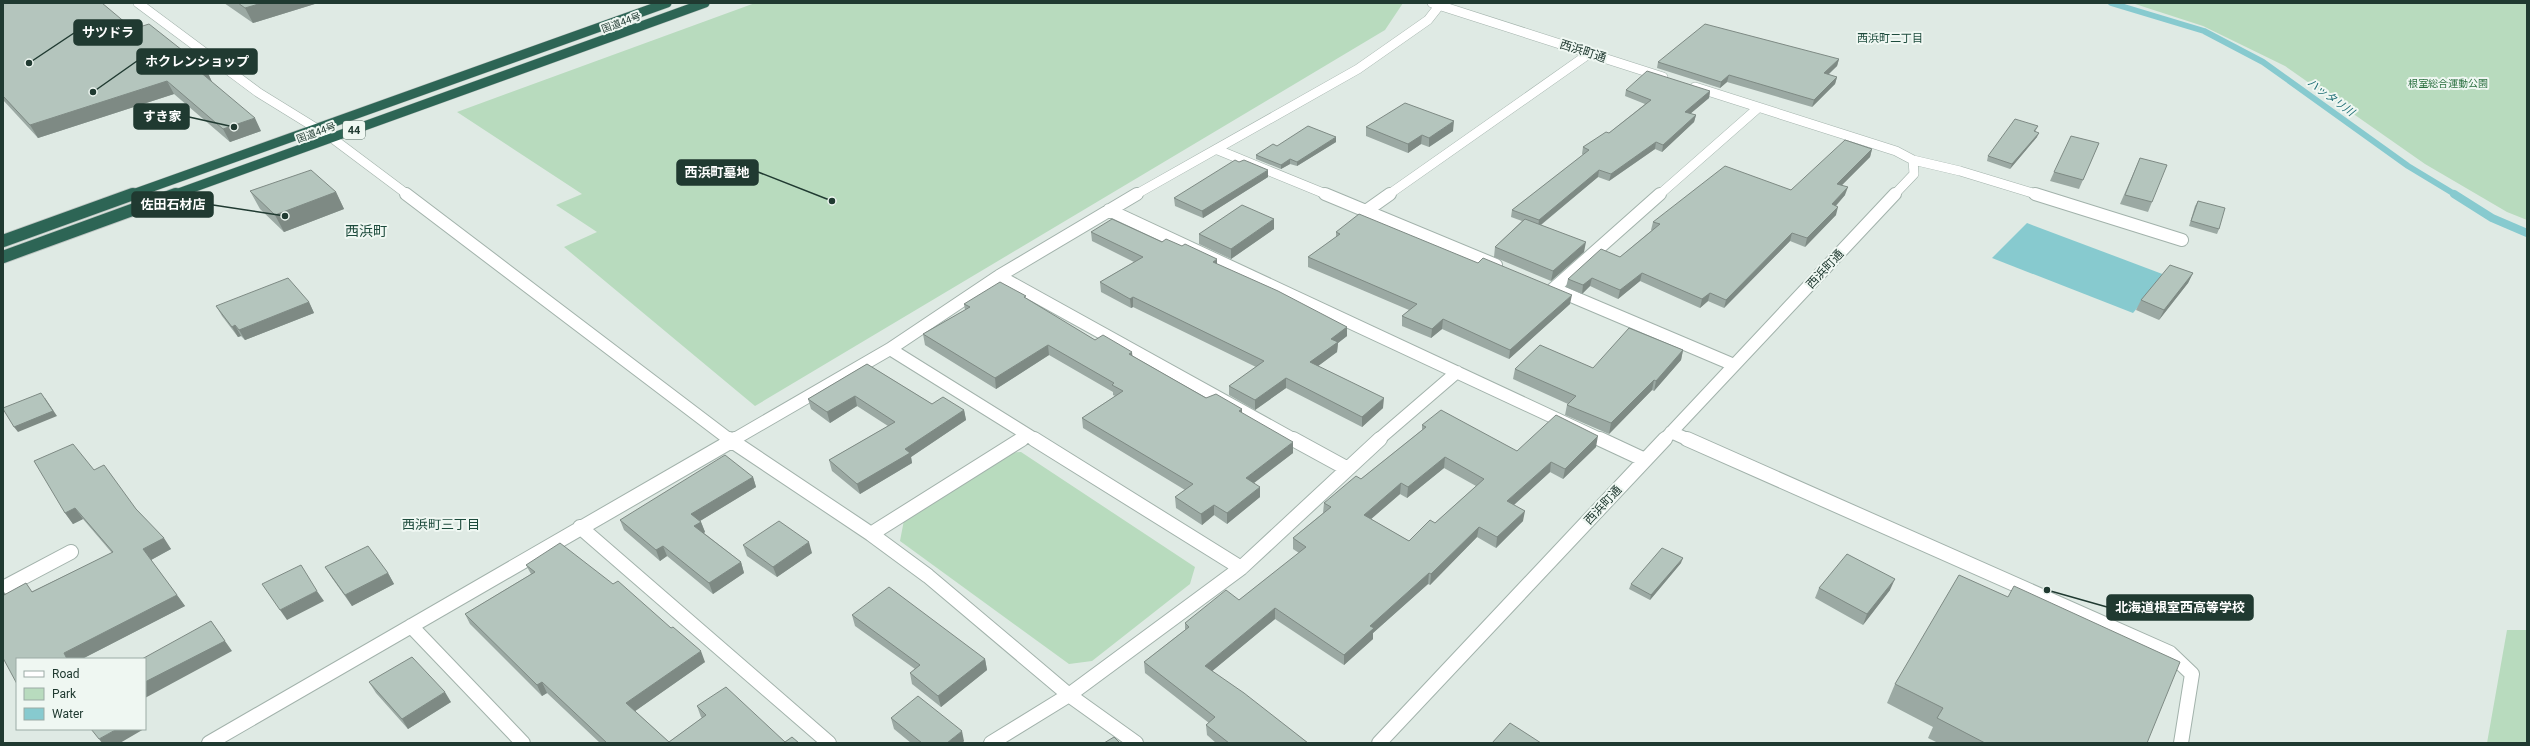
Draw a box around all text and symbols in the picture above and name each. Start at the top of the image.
street label: 国道44号 [600,10,642,35]
callout: サツドラ [74,20,142,45]
text: サツドラ [82,25,134,40]
district label: 西浜町二丁目 [1857,32,1923,45]
street label: 西浜町通 [1558,37,1608,65]
callout: ホクレンショップ [137,49,257,74]
text: ホクレンショップ [145,54,249,69]
water label: ハッタリ川 [2305,76,2358,119]
park label: 根室総合運動公園 [2408,78,2488,89]
callout: すき家 [134,104,189,129]
text: すき家 [142,109,182,124]
street label: 国道44号 [295,120,337,145]
road number: 44 [343,121,365,139]
callout: 西浜町墓地 [677,160,758,185]
text: 西浜町墓地 [684,165,750,180]
callout: 佐田石材店 [132,192,213,217]
text: 佐田石材店 [140,197,206,212]
district label: 西浜町 [345,223,387,239]
street label: 西浜町通 [1804,247,1846,291]
street label: 西浜町通 [1582,483,1624,527]
district label: 西浜町三丁目 [402,517,480,532]
callout: 北海道根室西高等学校 [2107,595,2253,620]
text: 北海道根室西高等学校 [2115,600,2245,615]
legend [16,658,146,730]
text: Road [52,667,80,681]
text: Park [52,687,77,701]
text: Water [52,707,83,721]

